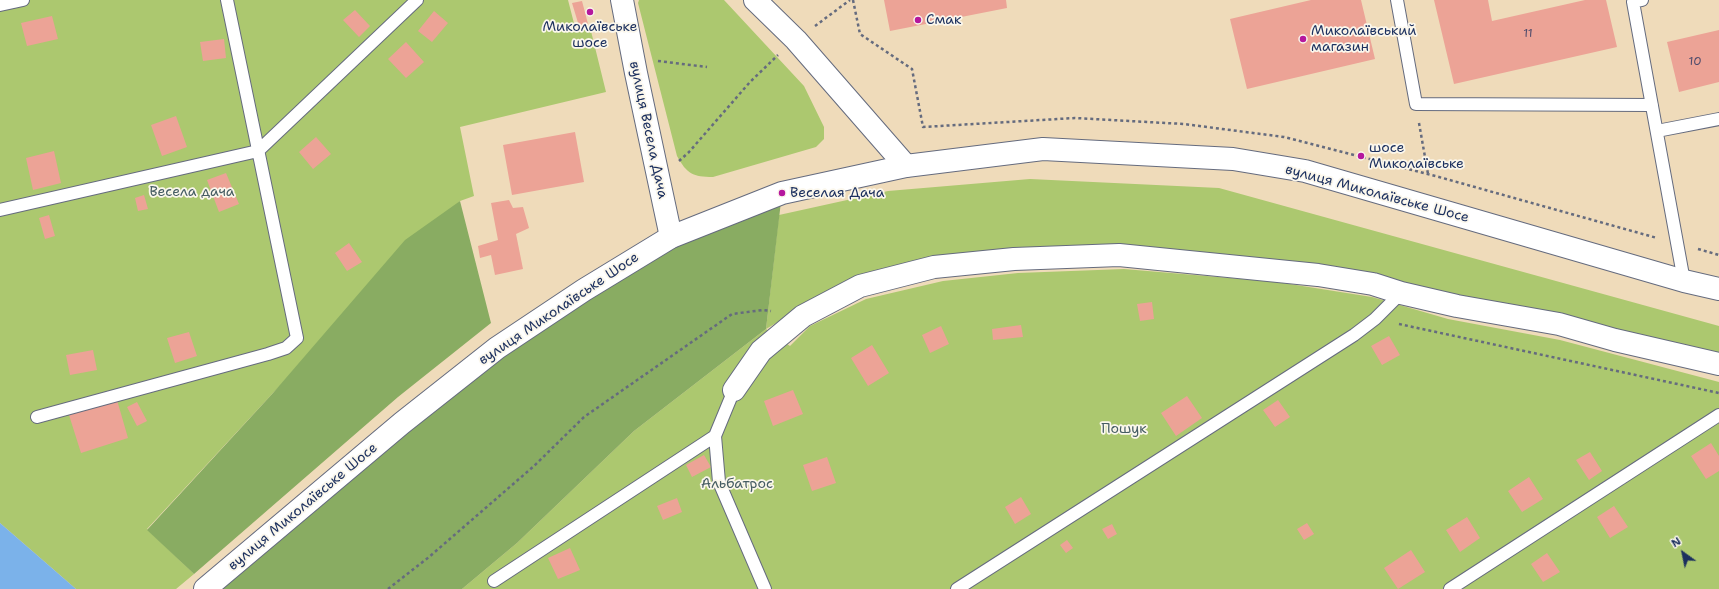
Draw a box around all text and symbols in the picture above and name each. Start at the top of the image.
marker: Миколаївське шосе [585,7,595,17]
place label: Смак [926,12,961,28]
marker: Смак [913,15,923,25]
place label: Миколаївське шосе [542,19,638,52]
place label: Миколаївський магазин [1311,23,1416,56]
house number: 11 [1523,27,1533,41]
marker: Миколаївський магазин [1298,34,1308,44]
house number: 10 [1688,55,1702,69]
street label: вулиця Весела Дача [625,60,671,200]
place label: шосе Миколаївське [1369,140,1464,172]
marker: шосе Миколаївське [1356,151,1366,161]
street label: вулиця Миколаївське Шосе [1283,161,1471,227]
park label: Весела дача [149,184,235,200]
place label: Веселая Дача [790,185,885,201]
marker: Веселая Дача [777,188,787,198]
street label: вулиця Миколаївське Шосе [476,249,642,369]
park label: Пошук [1101,421,1147,437]
street label: вулиця Миколаївське Шосе [225,440,381,574]
park label: Альбатрос [701,476,773,492]
north arrow [1663,533,1703,573]
text: N [1668,534,1684,551]

